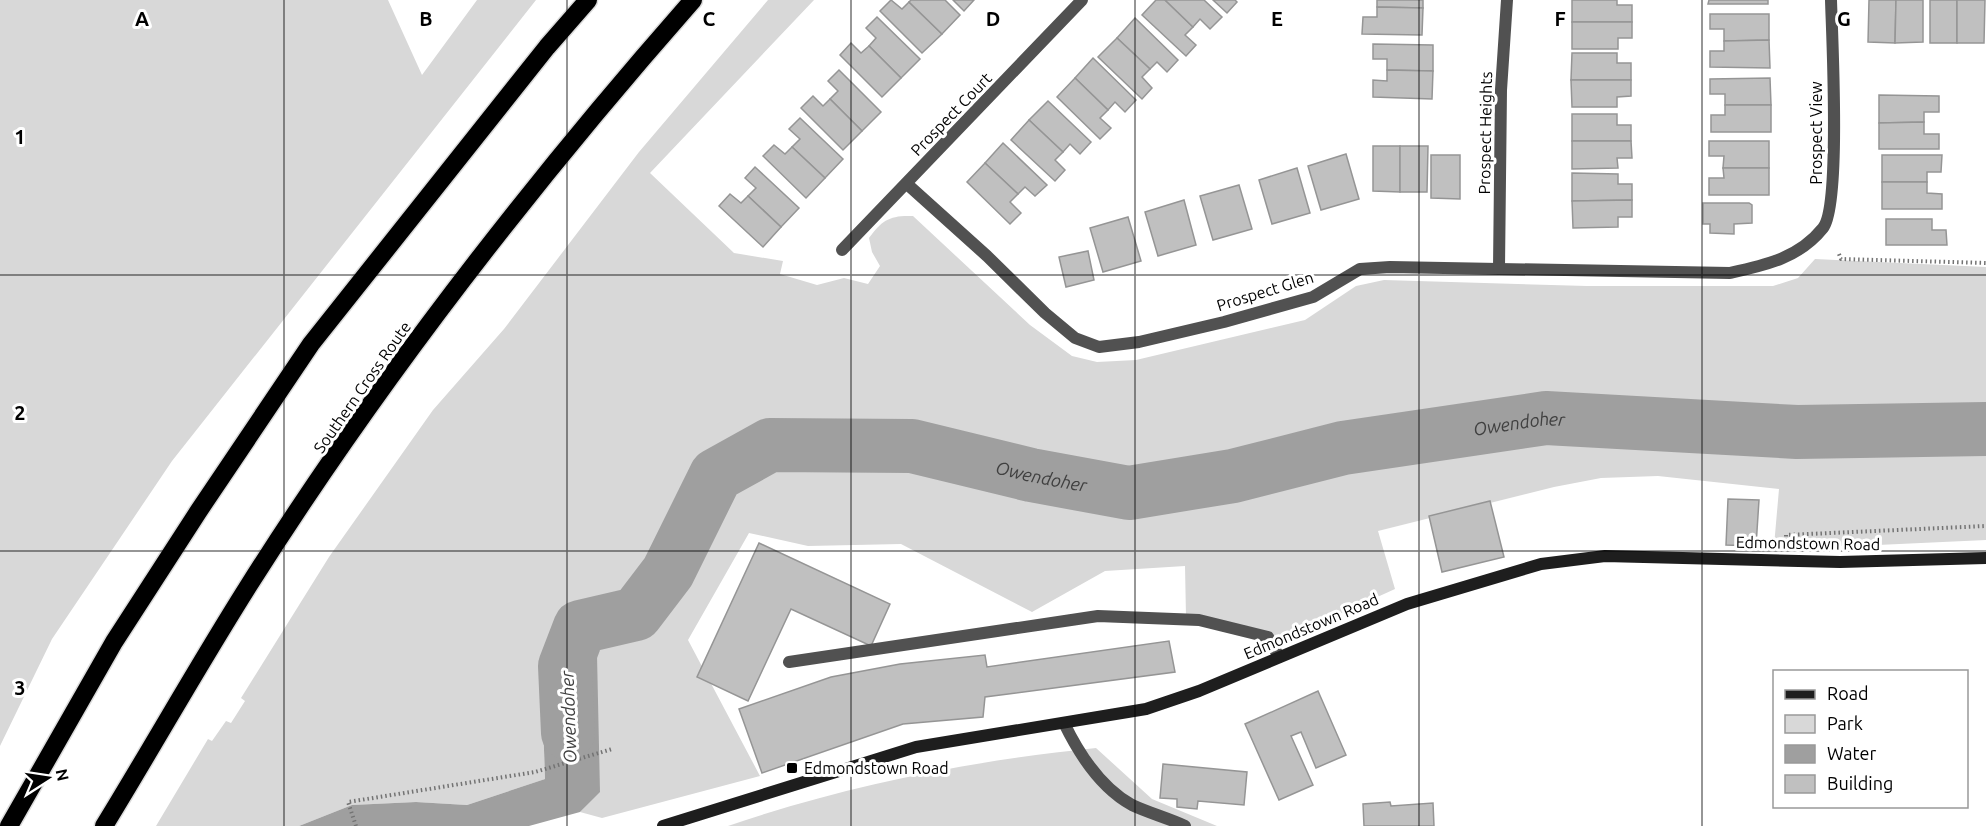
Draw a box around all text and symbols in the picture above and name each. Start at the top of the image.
text: A [135,7,149,30]
text: B [419,7,433,30]
text: C [703,7,716,30]
text: D [986,7,1000,30]
text: E [1271,7,1283,30]
text: F [1554,7,1566,30]
text: G [1837,7,1851,30]
street label: Prospect Court [907,68,996,159]
street label: Prospect Heights [1475,71,1495,195]
street label: Prospect View [1807,81,1825,185]
text: 1 [14,125,26,148]
street label: Prospect Glen [1214,268,1316,314]
street label: Southern Cross Route [310,318,414,456]
text: 2 [14,401,26,424]
water label: Owendoher [1472,408,1567,439]
water label: Owendoher [994,457,1090,495]
street label: Edmondstown Road [1736,533,1880,553]
street label: Edmondstown Road [1241,589,1381,663]
water label: Owendoher [556,669,580,764]
legend [1773,670,1968,808]
text: 3 [14,676,26,699]
text: Road [1827,683,1869,703]
text: Park [1827,713,1863,733]
text: Water [1827,743,1877,763]
north arrow [18,748,78,808]
place label: Edmondstown Road [804,759,949,777]
marker: Edmondstown Road [785,761,799,775]
text: N [53,767,73,783]
text: Building [1827,773,1893,793]

